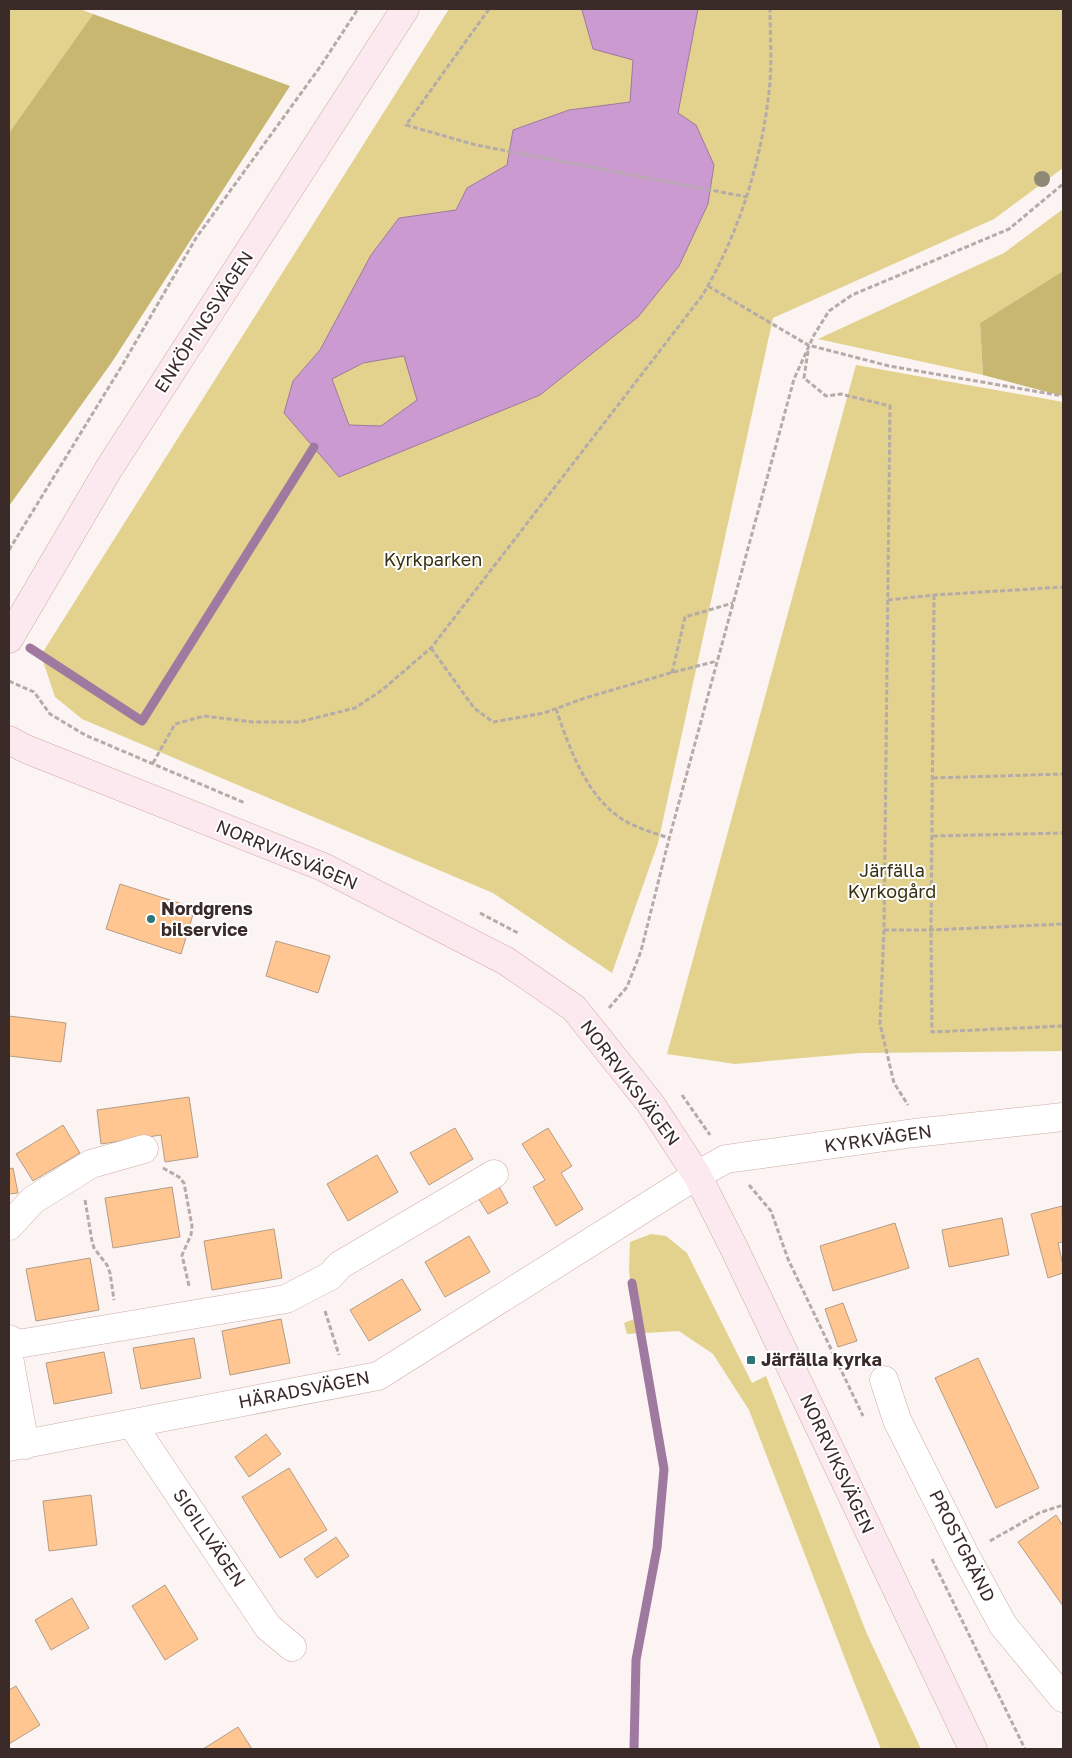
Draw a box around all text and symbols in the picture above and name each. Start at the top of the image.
street label: ENKÖPINGSVÄGEN [149,246,257,396]
park label: Kyrkparken [384,548,482,570]
street label: NORRVIKSVÄGEN [213,814,361,894]
park label: Järfälla Kyrkogård [848,859,936,902]
place label: Nordgrens bilservice [161,897,253,940]
marker: Nordgrens bilservice [145,913,157,925]
street label: NORRVIKSVÄGEN [576,1015,685,1150]
street label: KYRKVÄGEN [823,1120,933,1156]
place label: Järfälla kyrka [761,1348,882,1370]
marker: Järfälla kyrka [745,1354,757,1366]
street label: HÄRADSVÄGEN [236,1365,371,1413]
street label: NORRVIKSVÄGEN [796,1390,880,1537]
street label: SIGILLVÄGEN [169,1484,251,1591]
street label: PROSTGRÄND [925,1486,1001,1605]

